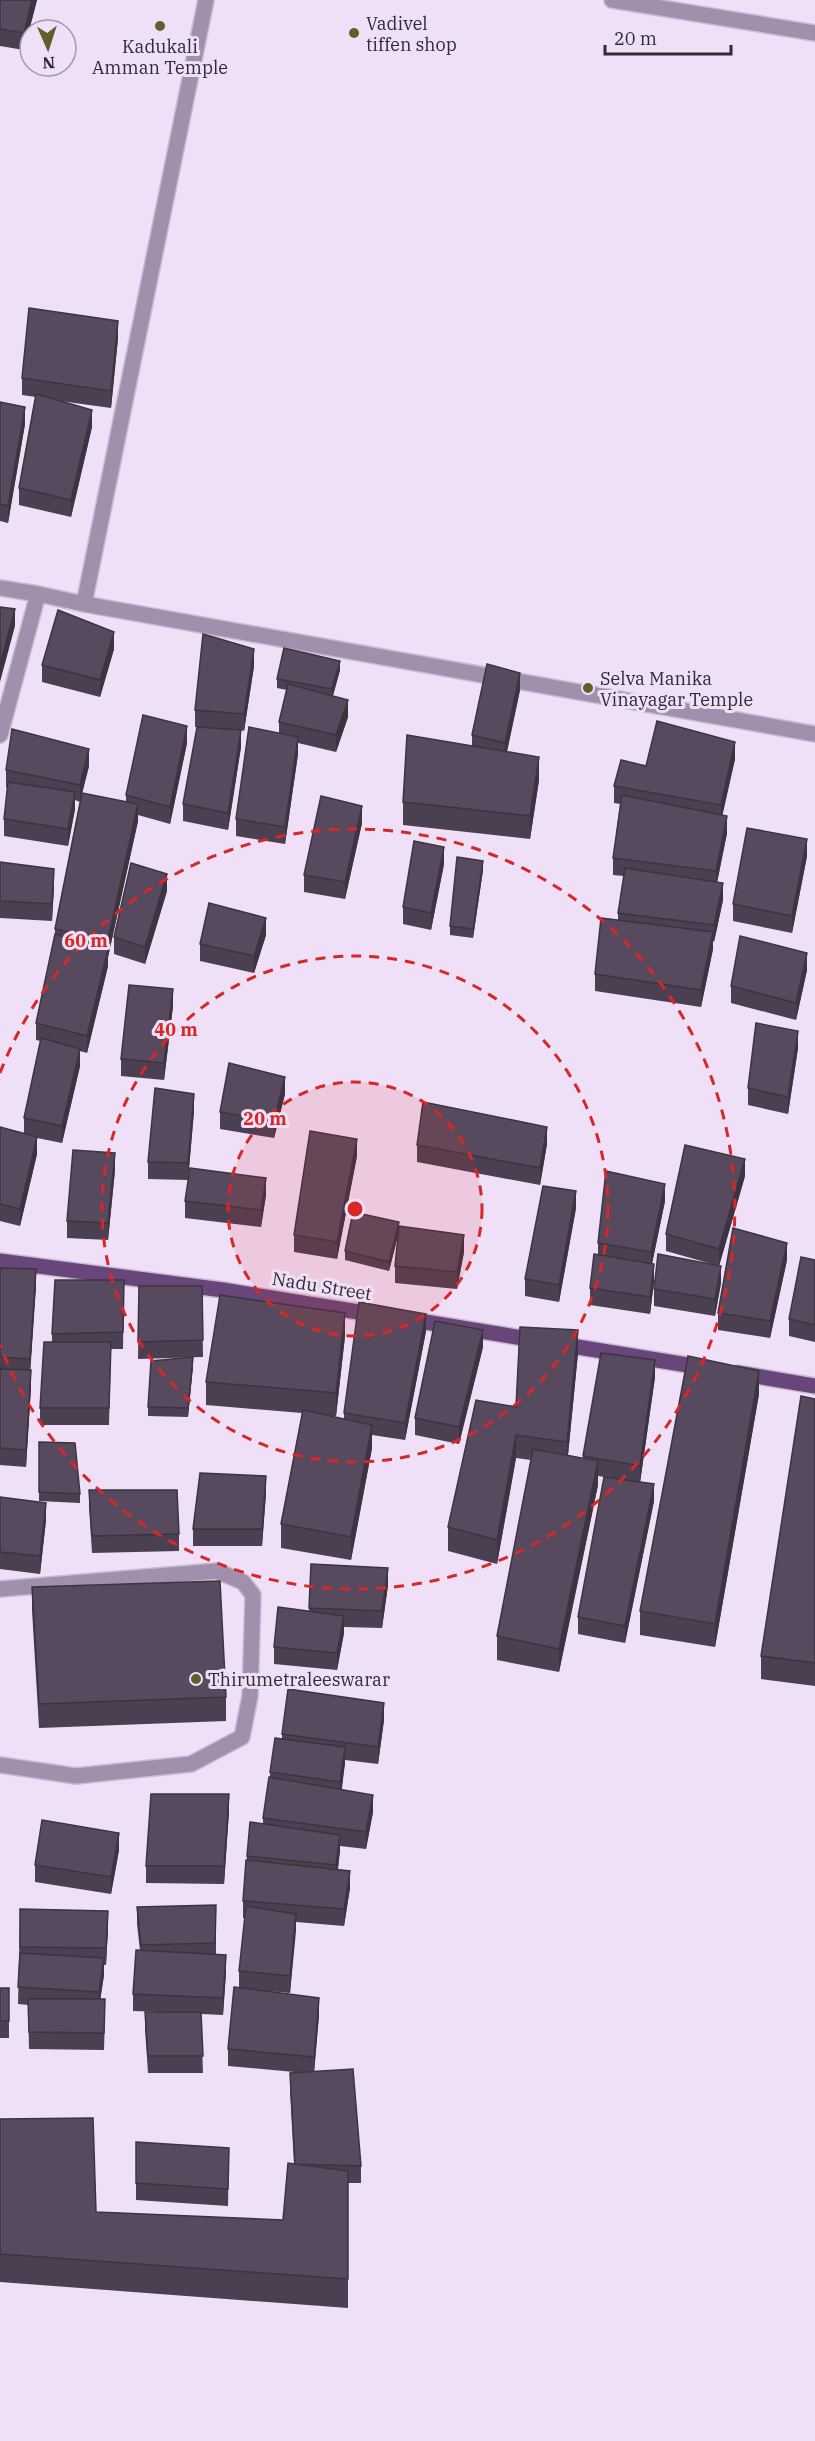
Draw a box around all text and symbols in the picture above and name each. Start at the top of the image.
place label: Vadivel tiffen shop [366,12,457,56]
north arrow [18,18,78,78]
scale bar [605,18,731,56]
marker: Kadukali Amman Temple [153,19,167,33]
marker: Vadivel tiffen shop [347,26,361,40]
text: 20 m [614,27,657,50]
place label: Kadukali Amman Temple [92,35,228,79]
text: N [42,53,56,73]
place label: Selva Manika Vinayagar Temple [600,667,753,711]
marker: Selva Manika Vinayagar Temple [581,681,595,695]
text: 60 m [64,929,108,952]
text: 40 m [154,1018,198,1041]
text: 20 m [243,1107,287,1130]
centre of rings [345,1199,365,1219]
street label: Nadu Street [271,1267,373,1305]
place label: Thirumetraleeswarar [208,1668,390,1691]
marker: Thirumetraleeswarar [189,1672,203,1686]

